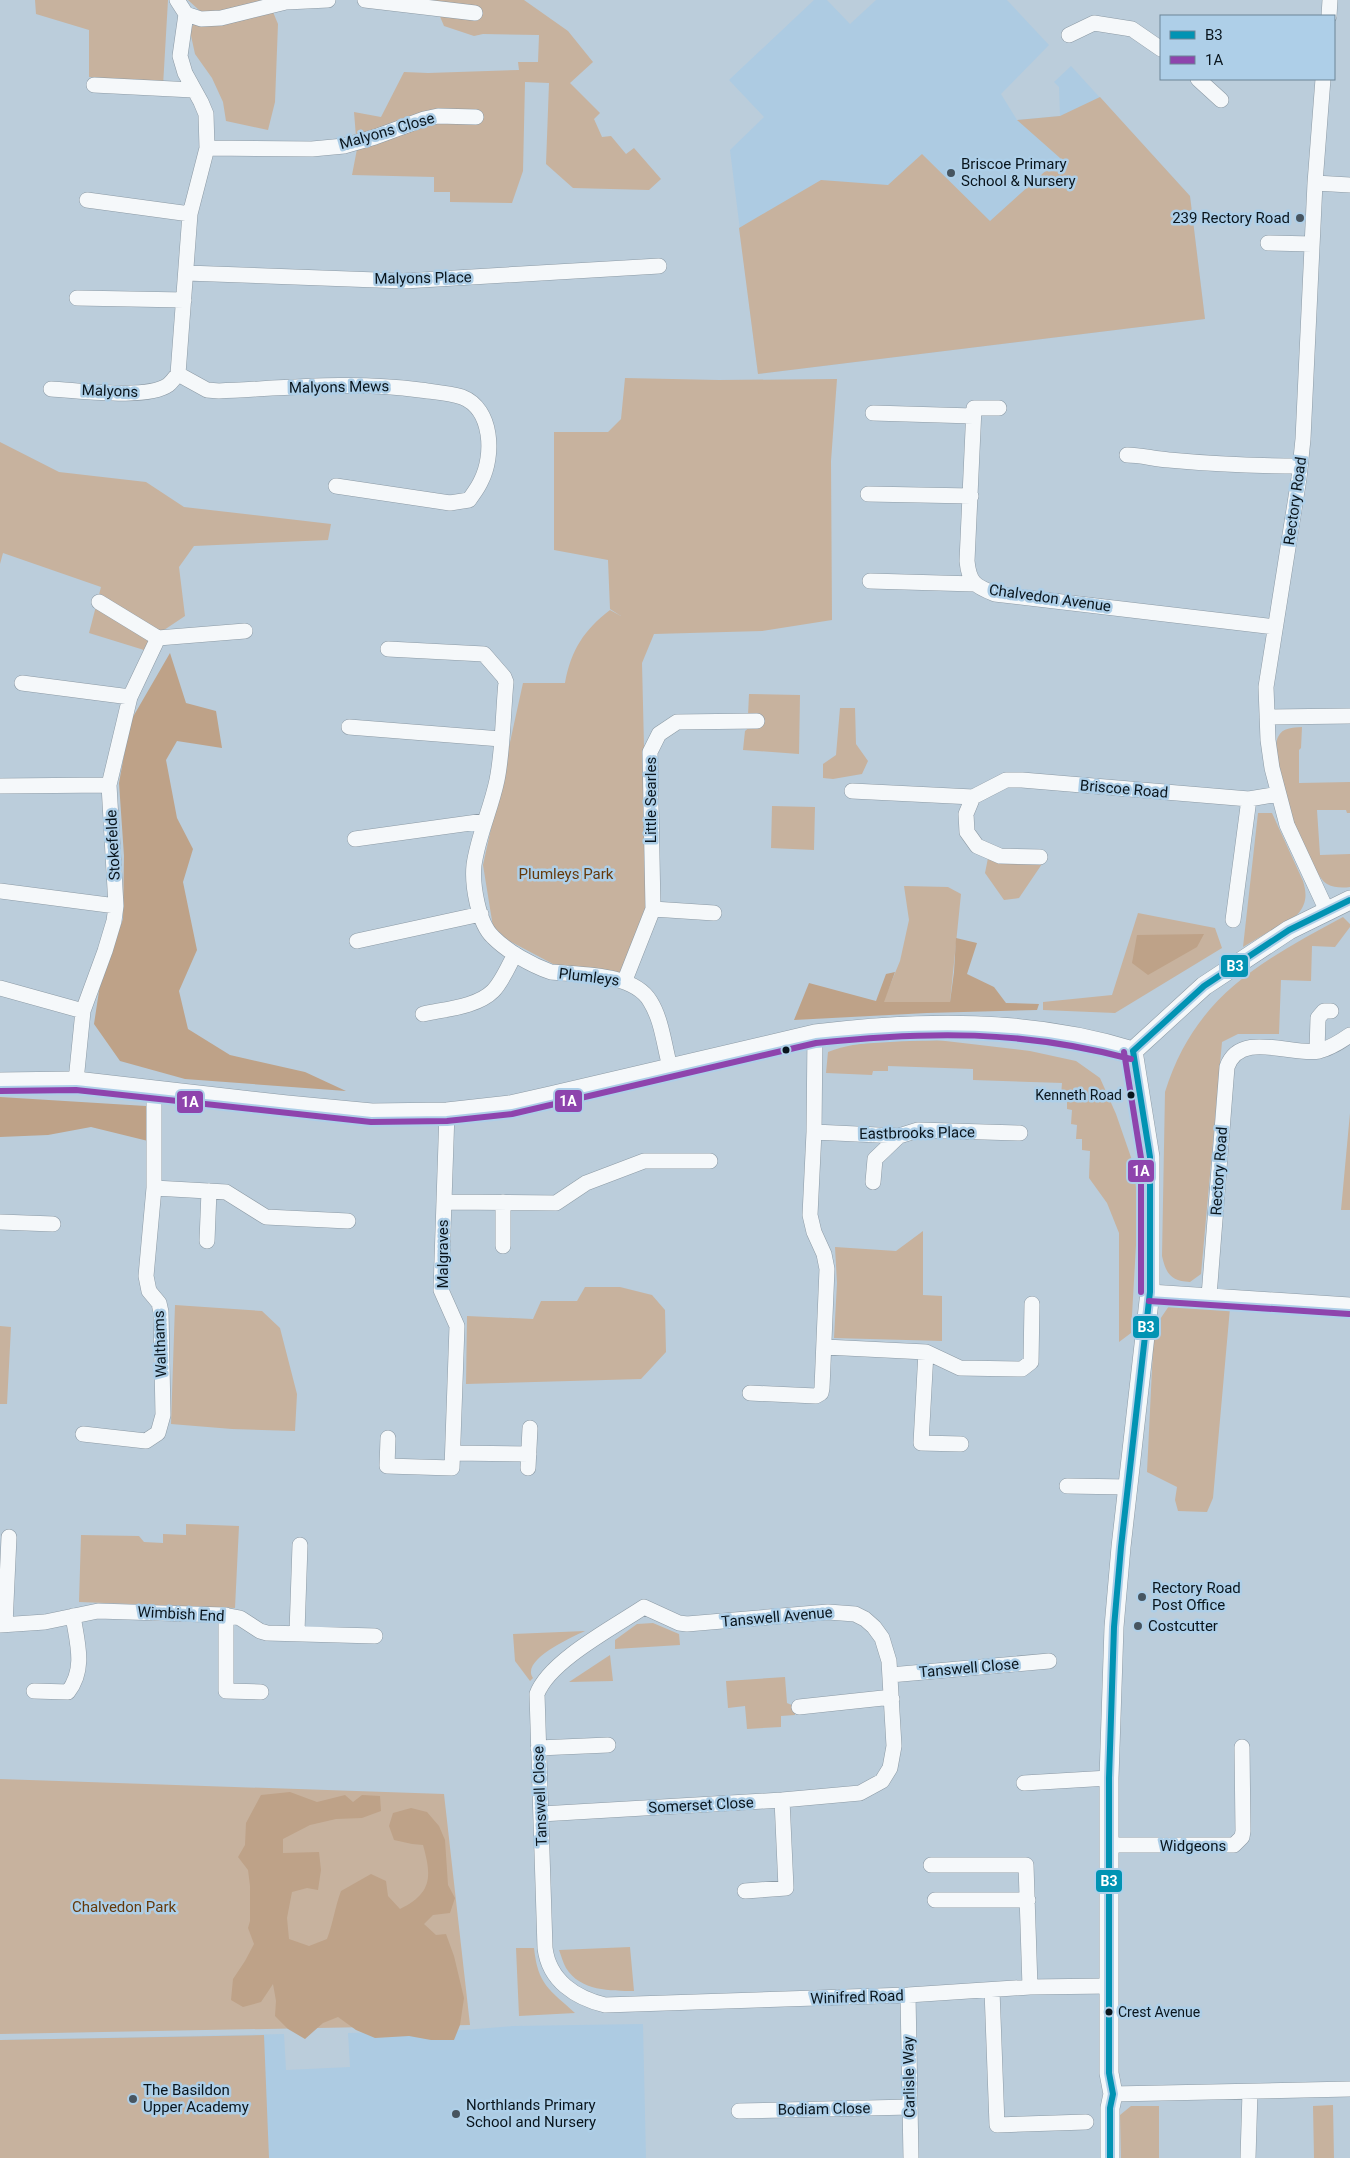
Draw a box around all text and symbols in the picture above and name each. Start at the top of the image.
legend [1160,15,1335,80]
text: B3 [1205,26,1223,44]
text: 1A [1205,51,1223,69]
street label: Malyons Close [337,109,437,153]
place label: Briscoe Primary School & Nursery [961,155,1076,190]
marker: Briscoe Primary School & Nursery [945,167,957,179]
place label: 239 Rectory Road [1172,209,1290,227]
marker: 239 Rectory Road [1294,212,1306,224]
street label: Malyons Place [374,268,472,288]
street label: Malyons Mews [289,377,389,397]
street label: Malyons [81,381,139,401]
street label: Rectory Road [1280,456,1310,546]
street label: Chalvedon Avenue [988,581,1112,615]
street label: Little Searles [642,757,660,843]
street label: Briscoe Road [1079,776,1169,802]
street label: Stokefelde [102,809,124,881]
park label: Plumleys Park [519,865,614,883]
line badge: B3 [1220,954,1249,978]
text: B3 [1227,958,1243,974]
street label: Plumleys [558,964,620,990]
unlabelled marker [781,1045,791,1055]
place label: Kenneth Road [1035,1087,1122,1103]
line badge: 1A [554,1089,583,1113]
line badge: 1A [176,1090,204,1114]
marker: Kenneth Road [1126,1090,1136,1100]
text: 1A [559,1093,577,1109]
text: 1A [181,1094,199,1110]
street label: Eastbrooks Place [859,1123,975,1143]
street label: Rectory Road [1207,1126,1231,1216]
line badge: 1A [1127,1159,1155,1183]
text: 1A [1132,1163,1150,1179]
street label: Malgraves [434,1219,452,1289]
street label: Walthams [150,1310,170,1378]
line badge: B3 [1132,1315,1160,1339]
text: B3 [1138,1319,1154,1335]
place label: Rectory Road Post Office [1152,1579,1241,1614]
marker: Rectory Road Post Office [1136,1591,1148,1603]
street label: Wimbish End [137,1603,225,1625]
street label: Tanswell Avenue [721,1603,833,1631]
place label: Costcutter [1148,1617,1218,1635]
marker: Costcutter [1132,1620,1144,1632]
street label: Tanswell Close [918,1655,1020,1681]
street label: Tanswell Close [529,1746,551,1846]
street label: Somerset Close [648,1793,754,1817]
street label: Widgeons [1160,1837,1226,1855]
line badge: B3 [1095,1869,1123,1893]
text: B3 [1101,1873,1117,1889]
park label: Chalvedon Park [72,1898,176,1916]
street label: Winifred Road [810,1986,904,2008]
place label: Crest Avenue [1118,2004,1200,2020]
marker: Crest Avenue [1104,2007,1114,2017]
street label: Carlisle Way [899,2036,919,2118]
place label: The Basildon Upper Academy [143,2081,249,2116]
marker: The Basildon Upper Academy [127,2093,139,2105]
place label: Northlands Primary School and Nursery [466,2096,596,2131]
street label: Bodiam Close [777,2099,871,2119]
marker: Northlands Primary School and Nursery [450,2108,462,2120]

